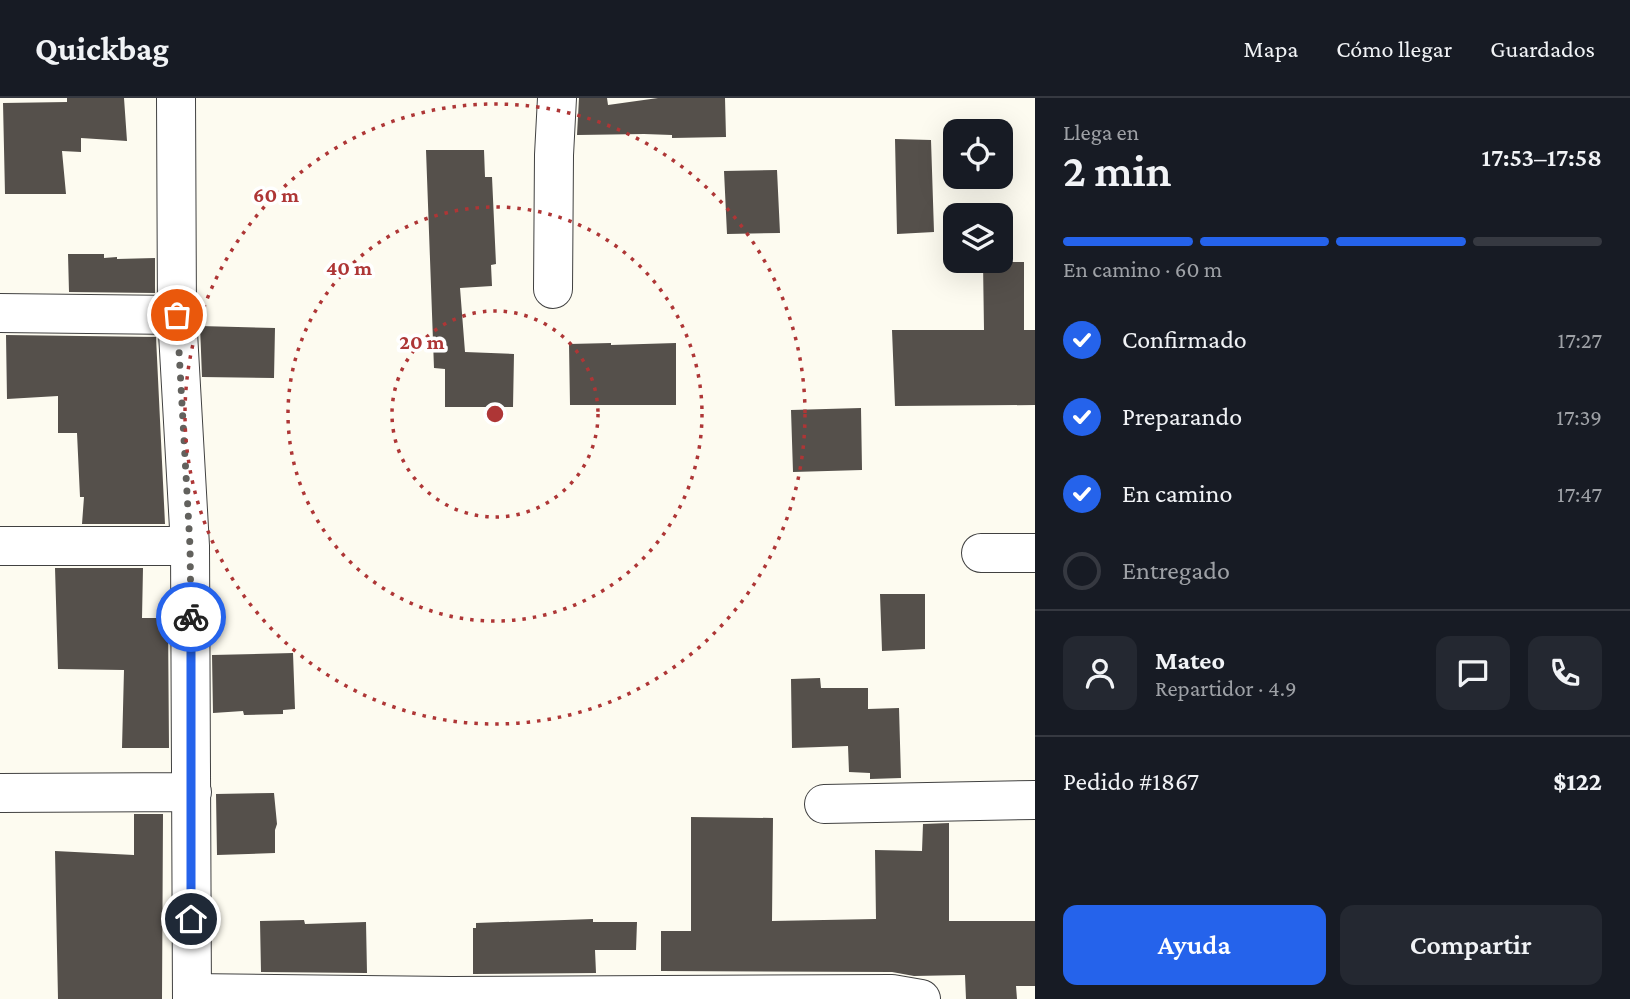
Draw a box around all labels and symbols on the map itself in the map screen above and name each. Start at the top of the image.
text: 60 m [253,183,299,207]
text: 40 m [326,256,372,280]
pin [147,285,207,345]
text: 20 m [399,330,445,354]
centre of rings [483,402,507,426]
courier [156,582,226,652]
pin [161,889,221,949]

